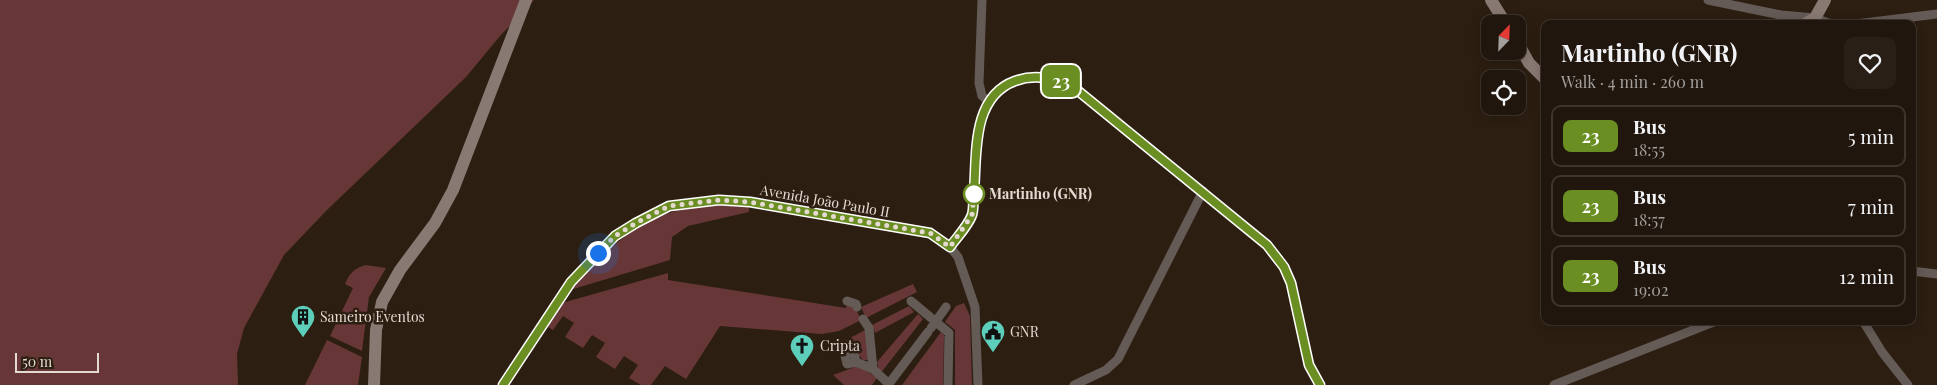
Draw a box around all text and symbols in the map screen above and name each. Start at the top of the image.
north arrow [1481,15,1526,60]
map controls [1481,15,1526,115]
text: Martinho (GNR) [1561,36,1737,68]
button: heart [1844,37,1896,89]
line badge: 23 [1038,65,1084,97]
text: 23 [1052,69,1070,93]
button: locate [1481,70,1526,115]
text: Walk · 4 min · 260 m [1561,71,1704,92]
text: Bus [1633,113,1666,139]
text: 5 min [1848,123,1894,149]
text: 23 [1581,124,1600,148]
text: 18:55 [1633,139,1665,160]
street label: Avenida João Paulo II [758,180,892,221]
marker: Martinho (GNR) [963,183,985,205]
text: Bus [1633,183,1666,209]
place label: Martinho (GNR) [989,184,1092,203]
text: 7 min [1848,193,1894,219]
text: 23 [1581,194,1600,218]
text: 18:57 [1633,209,1665,230]
your location [586,241,611,266]
text: Bus [1633,253,1666,279]
text: 12 min [1839,263,1894,289]
text: 23 [1581,264,1600,288]
text: 19:02 [1633,279,1669,300]
building icon: Sameiro Eventos [290,304,316,338]
place label: Sameiro Eventos [320,307,425,326]
public building icon: GNR [980,319,1006,353]
place label: GNR [1010,322,1040,341]
church icon: Cripta [789,333,815,367]
place label: Cripta [820,336,860,355]
scale bar [15,350,99,373]
text: 50 m [22,352,52,371]

